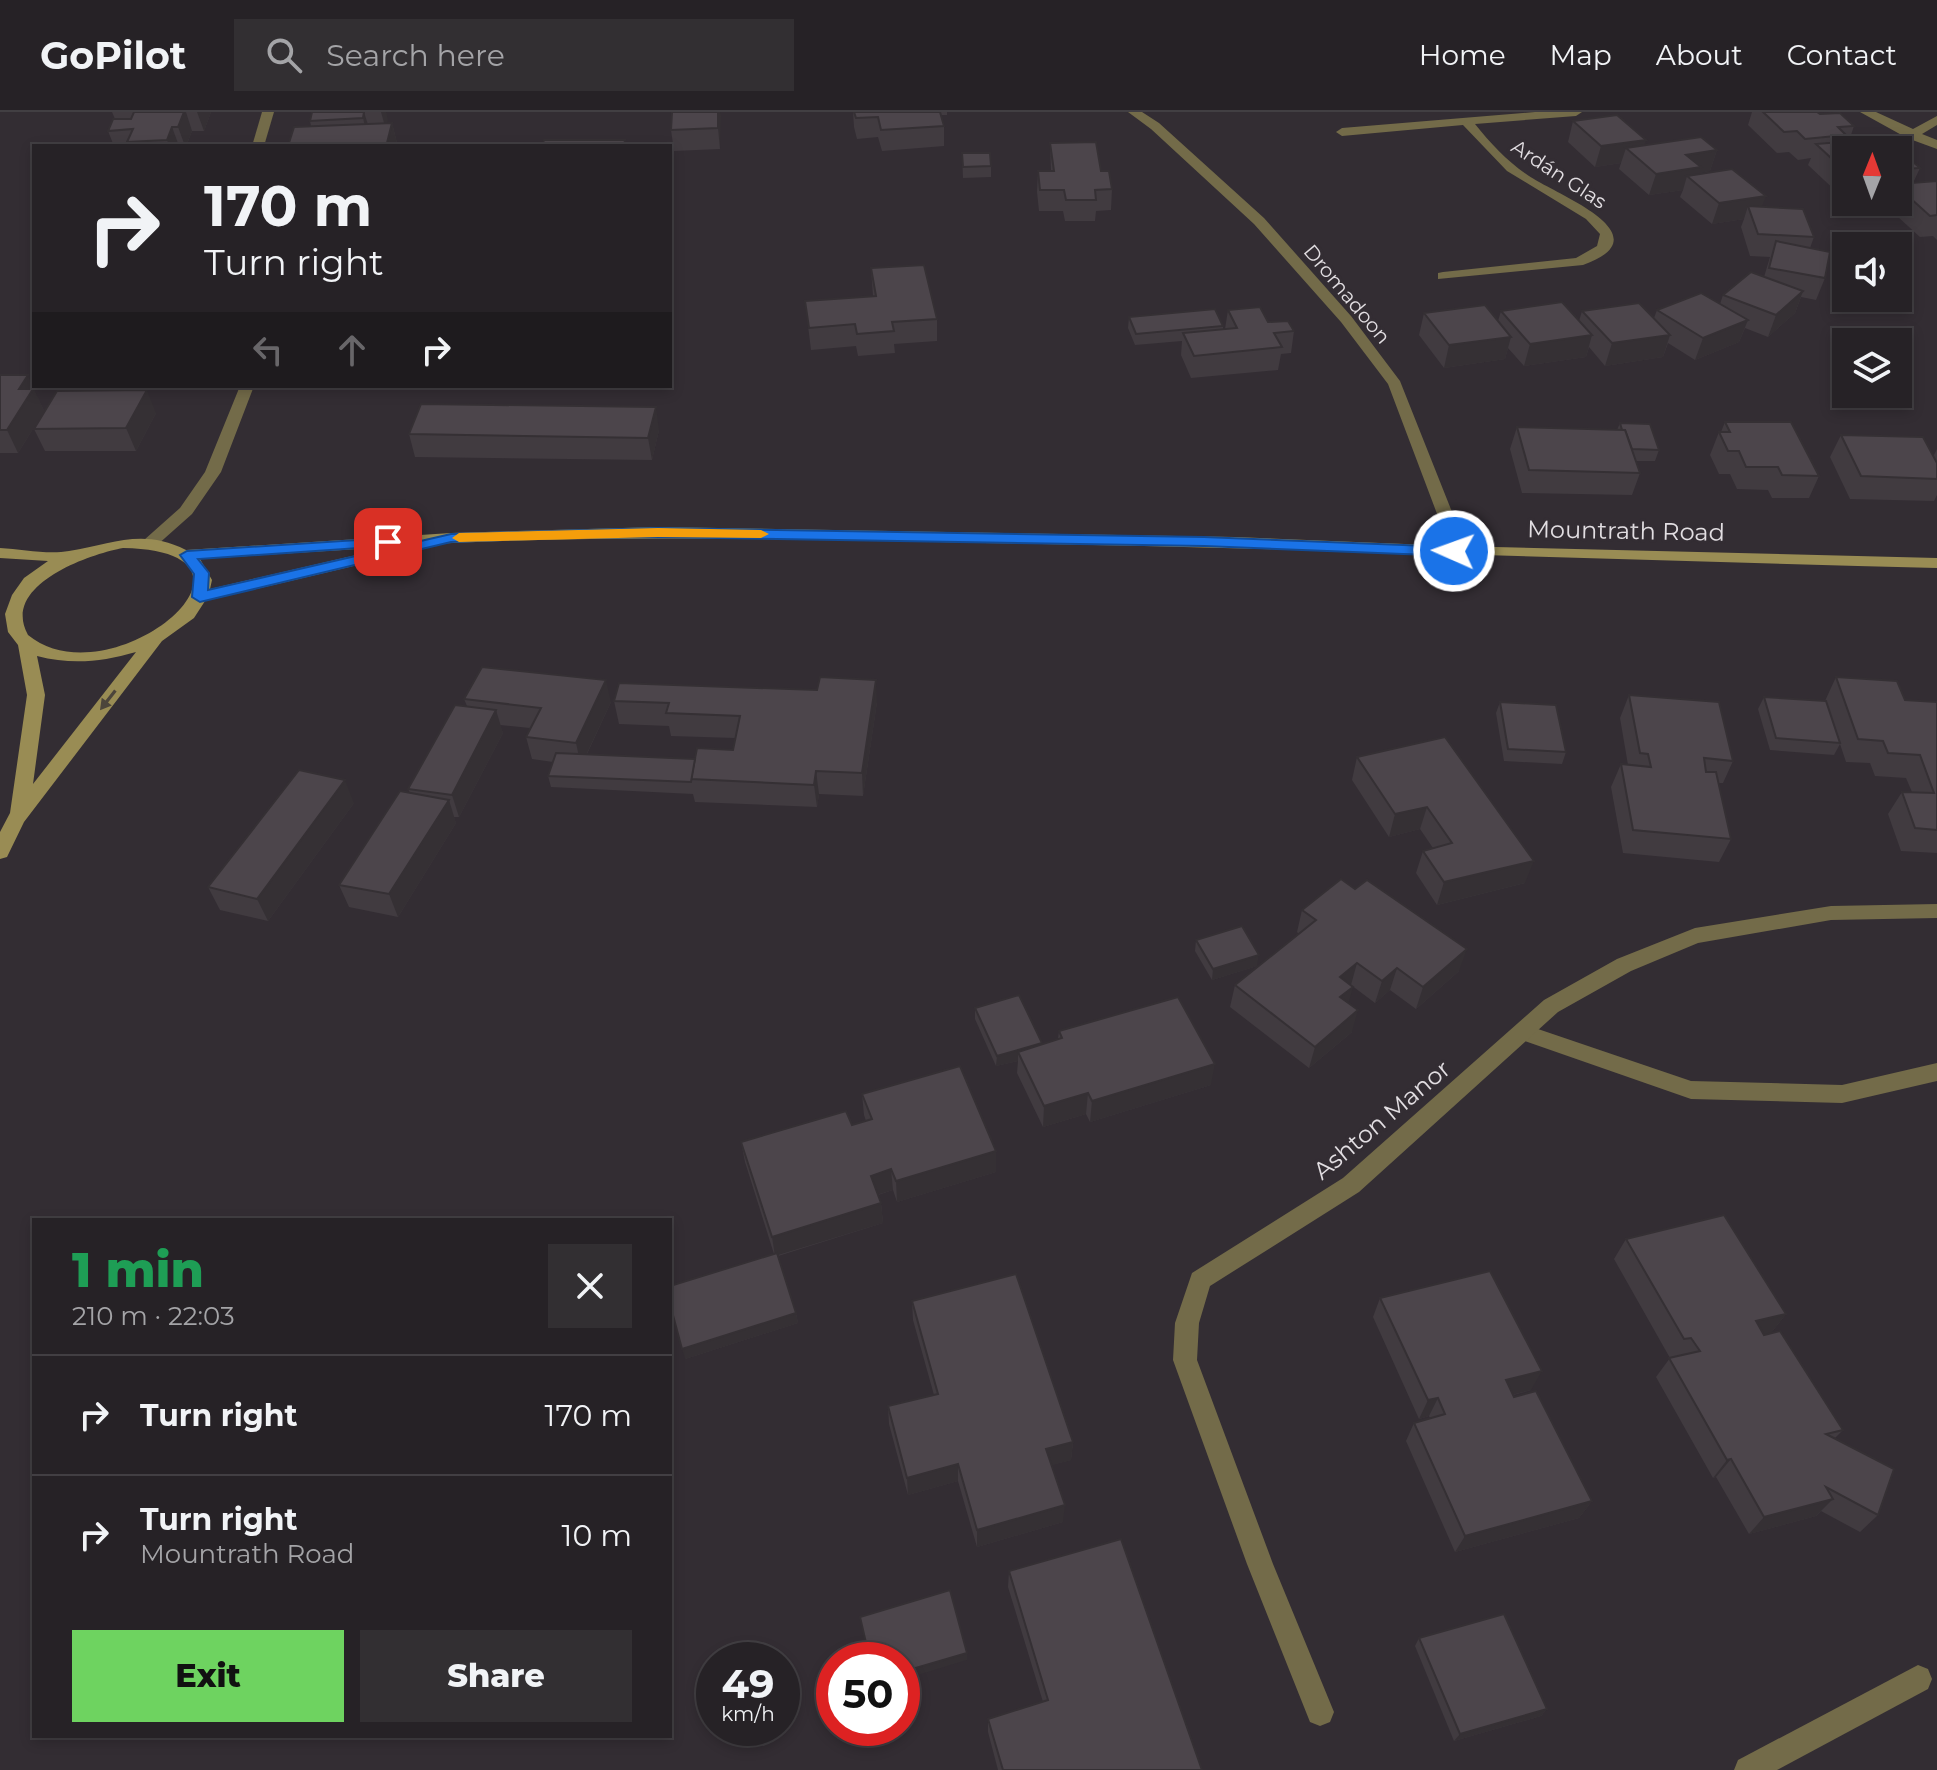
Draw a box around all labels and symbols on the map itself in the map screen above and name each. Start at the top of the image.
street label: Ardán Glas [1507,134,1611,214]
north arrow [1832,136,1912,216]
street label: Dromadoon [1299,240,1395,348]
pin [354,508,422,576]
position arrow [1412,509,1496,593]
street label: Mountrath Road [1527,514,1725,547]
one-way arrow [100,690,116,710]
street label: Ashton Manor [1307,1054,1456,1185]
speed limit sign: 50 [816,1642,920,1746]

